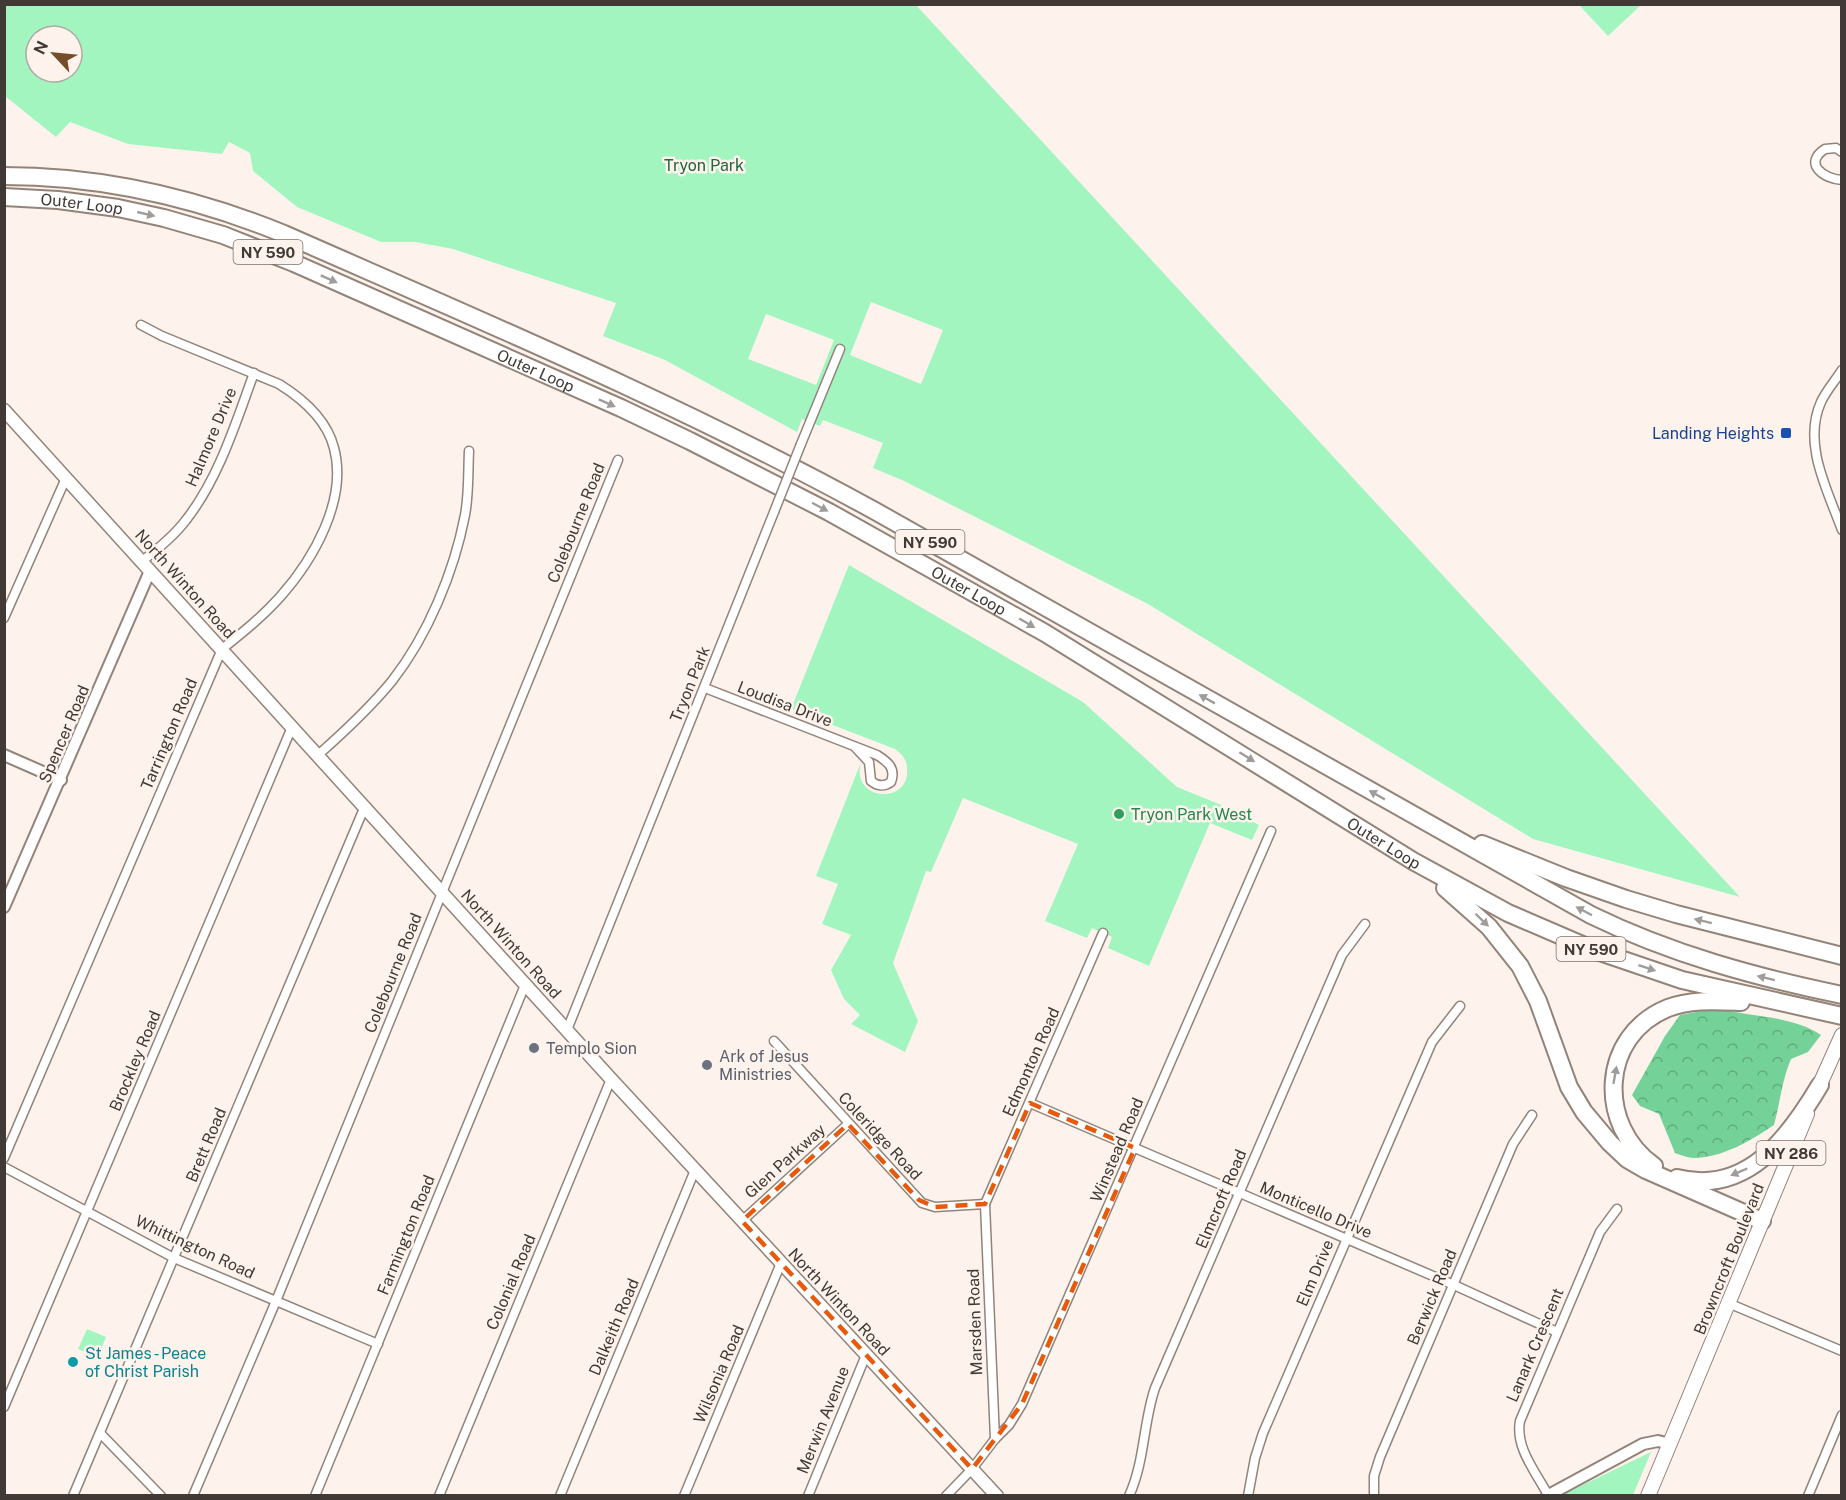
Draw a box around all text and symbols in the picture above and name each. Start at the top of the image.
north arrow [24,24,84,84]
text: N [30,38,52,57]
park label: Tryon Park [664,156,744,175]
street label: Outer Loop [40,190,125,218]
one-way arrow [136,209,155,219]
road number: NY 590 [234,240,302,264]
one-way arrow [320,275,338,284]
street label: Outer Loop [494,345,578,396]
street label: Halmore Drive [182,385,240,489]
one-way arrow [599,398,616,407]
place label: Landing Heights [1652,424,1774,443]
marker: Landing Heights [1779,426,1793,440]
street label: Colebourne Road [543,460,609,586]
one-way arrow [811,503,828,512]
street label: North Winton Road [131,526,239,642]
road number: NY 590 [896,530,964,554]
street label: Outer Loop [928,562,1010,619]
one-way arrow [1019,618,1036,628]
street label: Tryon Park [666,643,714,725]
street label: Tarrington Road [137,675,201,793]
street label: Loudisa Drive [735,677,835,731]
street label: Spencer Road [35,682,93,786]
one-way arrow [1199,694,1216,704]
one-way arrow [1239,752,1255,763]
one-way arrow [1368,790,1385,800]
place label: Tryon Park West [1131,805,1252,824]
marker: Tryon Park West [1112,807,1126,821]
street label: Outer Loop [1344,813,1424,873]
street label: North Winton Road [457,886,565,1002]
one-way arrow [1575,906,1592,916]
street label: Colebourne Road [360,910,426,1036]
one-way arrow [1474,913,1489,927]
one-way arrow [1694,915,1713,925]
road number: NY 590 [1556,937,1626,961]
one-way arrow [1638,964,1656,974]
one-way arrow [1757,973,1775,983]
street label: Edmonton Road [998,1005,1064,1119]
street label: Brockley Road [105,1008,165,1114]
place label: Templo Sion [546,1039,637,1058]
marker: Templo Sion [527,1041,541,1055]
place label: Ark of Jesus Ministries [719,1047,809,1084]
marker: Ark of Jesus Ministries [700,1058,714,1072]
one-way arrow [1611,1065,1620,1084]
street label: Coleridge Road [834,1088,926,1184]
street label: Winstead Road [1086,1095,1148,1205]
street label: Brett Road [182,1105,230,1185]
street label: Glen Parkway [741,1119,830,1202]
road number: NY 286 [1756,1141,1826,1165]
street label: Elmcroft Road [1192,1147,1250,1251]
one-way arrow [1730,1168,1748,1177]
street label: Farmington Road [373,1172,439,1298]
street label: Monticello Drive [1257,1178,1375,1242]
street label: Browncroft Boulevard [1690,1180,1768,1338]
street label: Whittington Road [132,1211,258,1283]
street label: Colonial Road [482,1231,540,1333]
street label: Elm Drive [1292,1237,1338,1309]
street label: North Winton Road [784,1244,894,1360]
street label: Berwick Road [1403,1246,1461,1348]
street label: Marsden Road [964,1268,986,1376]
street label: Dalkeith Road [585,1276,643,1378]
street label: Lanark Crescent [1502,1285,1568,1405]
street label: Wilsonia Road [690,1322,748,1426]
place label: St James - Peace of Christ Parish [85,1344,206,1381]
marker: St James - Peace of Christ Parish [66,1355,80,1369]
street label: Merwin Avenue [793,1363,853,1477]

